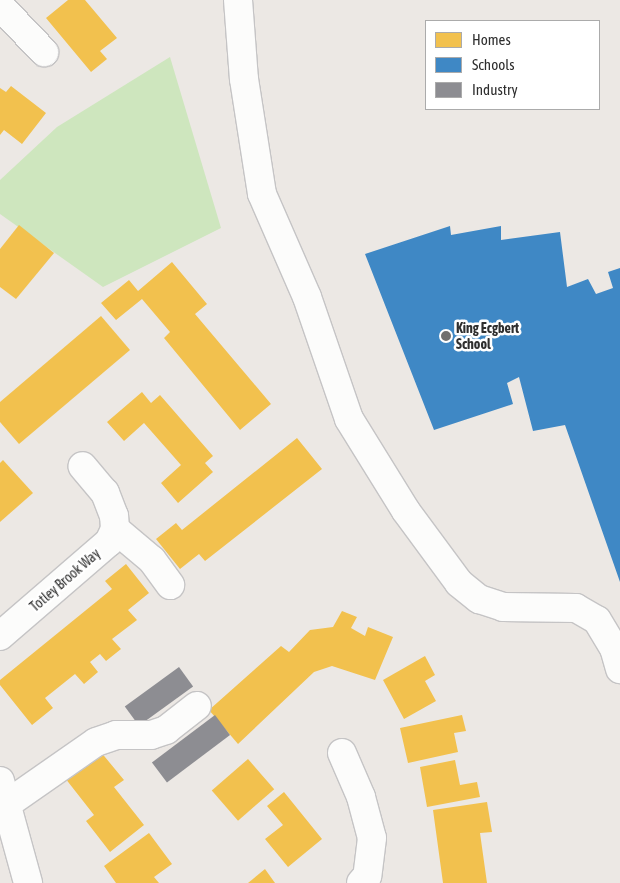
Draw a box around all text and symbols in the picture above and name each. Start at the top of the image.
legend [425,20,600,110]
text: Homes [472,31,511,48]
text: Schools [472,56,515,73]
text: Industry [472,81,518,98]
place label: King Ecgbert School [456,320,519,352]
marker: King Ecgbert School [440,330,452,342]
street label: Totley Brook Way [27,545,103,615]

